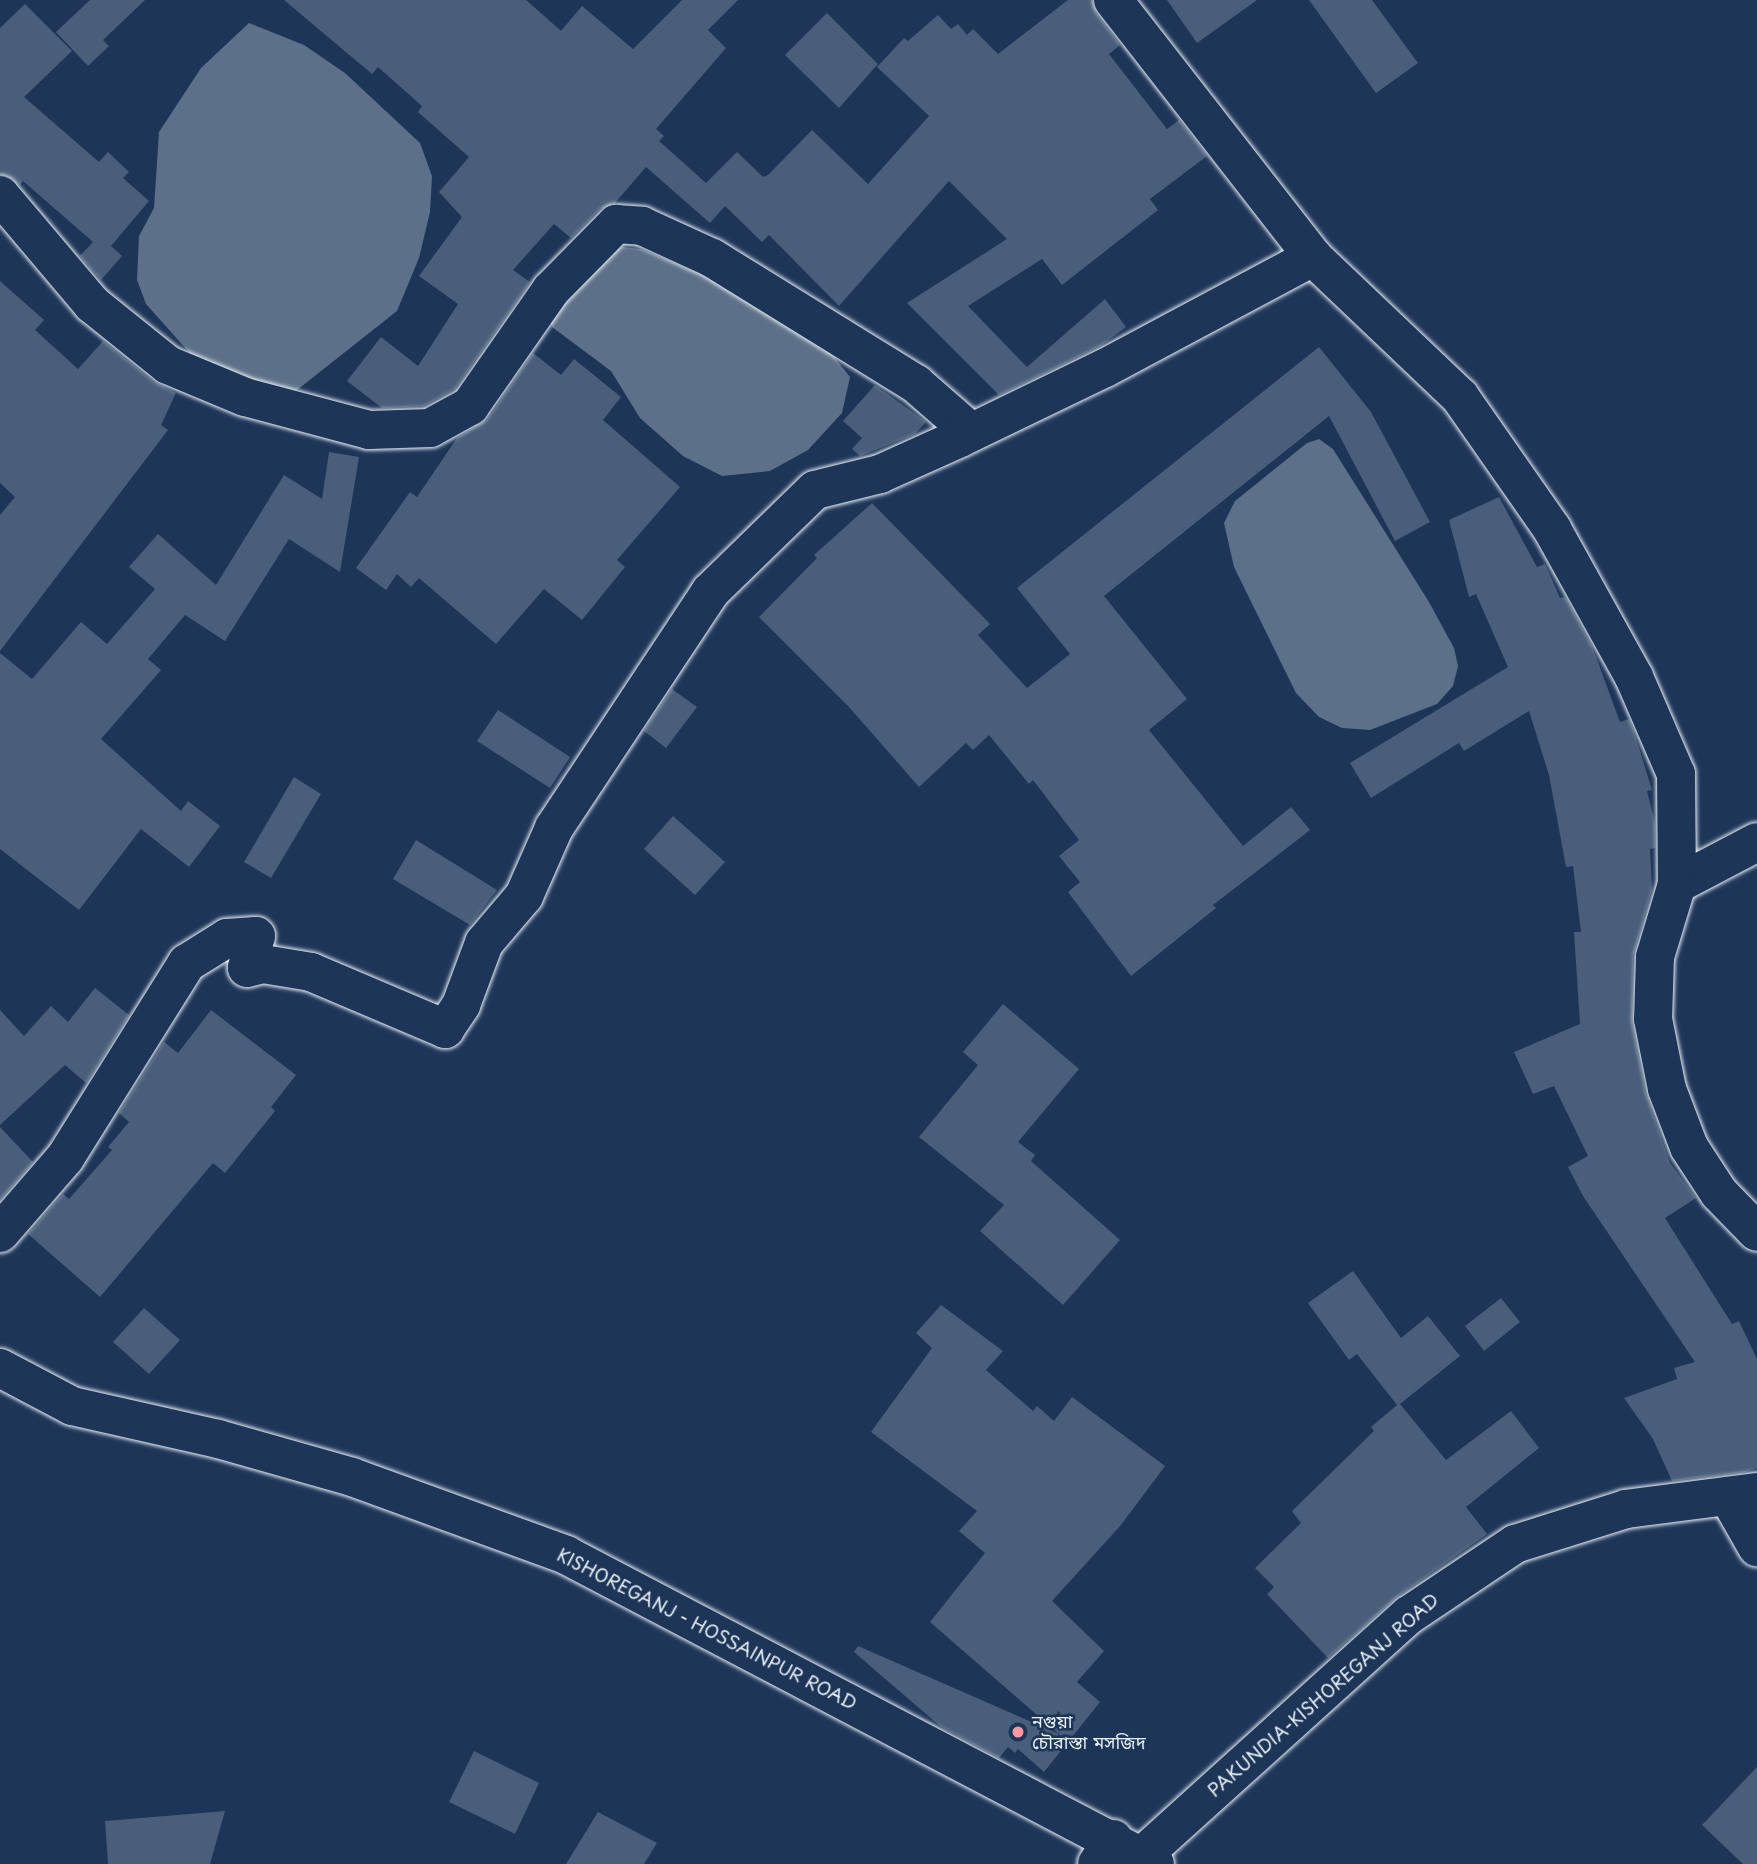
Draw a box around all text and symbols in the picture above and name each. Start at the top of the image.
street label: KISHOREGANJ - HOSSAINPUR ROAD [553,1543,861,1715]
street label: PAKUNDIA-KISHOREGANJ ROAD [1203,1589,1443,1801]
place label: নগুয়া চৌরাস্তা মসজিদ [1032,1711,1146,1754]
marker: নগুয়া চৌরাস্তা মসজিদ [1010,1724,1026,1740]

